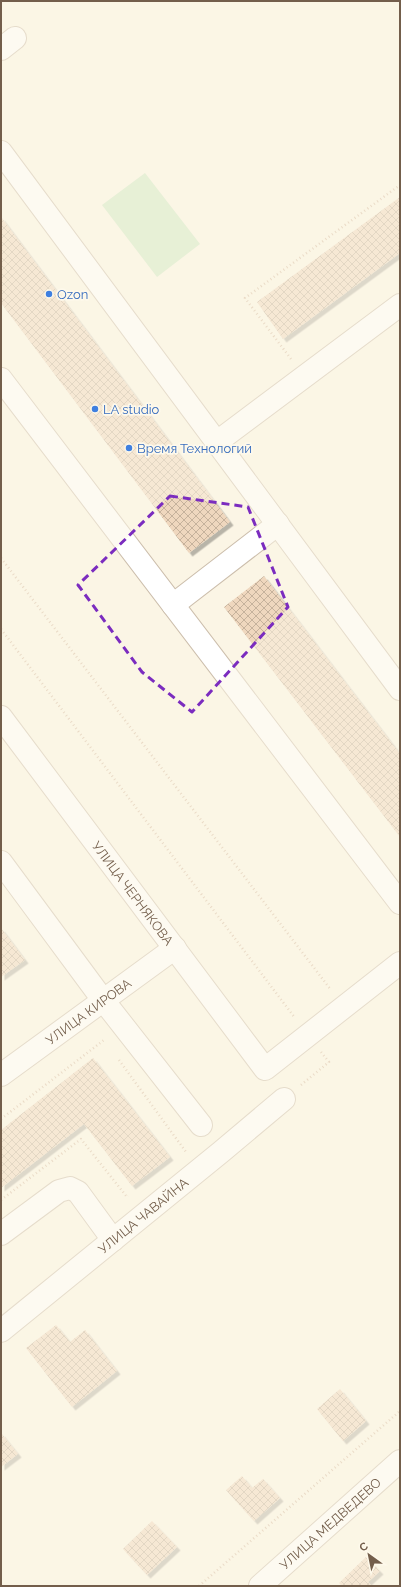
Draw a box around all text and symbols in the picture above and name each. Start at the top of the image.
place label: Ozon [57,287,88,302]
marker: Ozon [44,289,54,299]
place label: LА studio [103,402,160,417]
marker: LА studio [90,404,100,414]
place label: Время Технологий [137,441,252,456]
marker: Время Технологий [124,443,134,453]
street label: УЛИЦА ЧЕРНЯКОВА [89,838,177,948]
street label: УЛИЦА КИРОВА [43,975,134,1047]
street label: УЛИЦА ЧАВАЙНА [95,1174,191,1256]
street label: УЛИЦА МЕДВЕДЕВО [276,1474,384,1572]
north arrow [349,1535,389,1575]
text: С [357,1539,371,1555]

